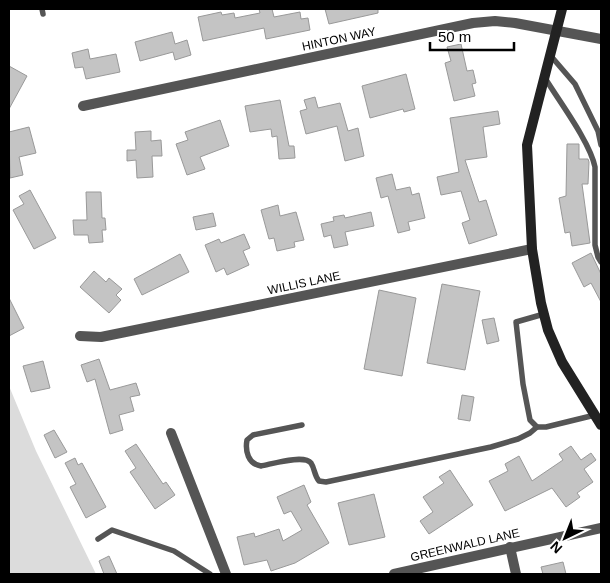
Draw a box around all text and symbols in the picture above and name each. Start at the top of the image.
scale bar [430,20,514,52]
street label: HINTON WAY [301,24,377,54]
text: 50 m [438,28,471,45]
street label: WILLIS LANE [266,268,342,298]
north arrow [540,513,590,563]
street label: GREENWALD LANE [409,526,521,564]
text: N [547,538,565,557]

